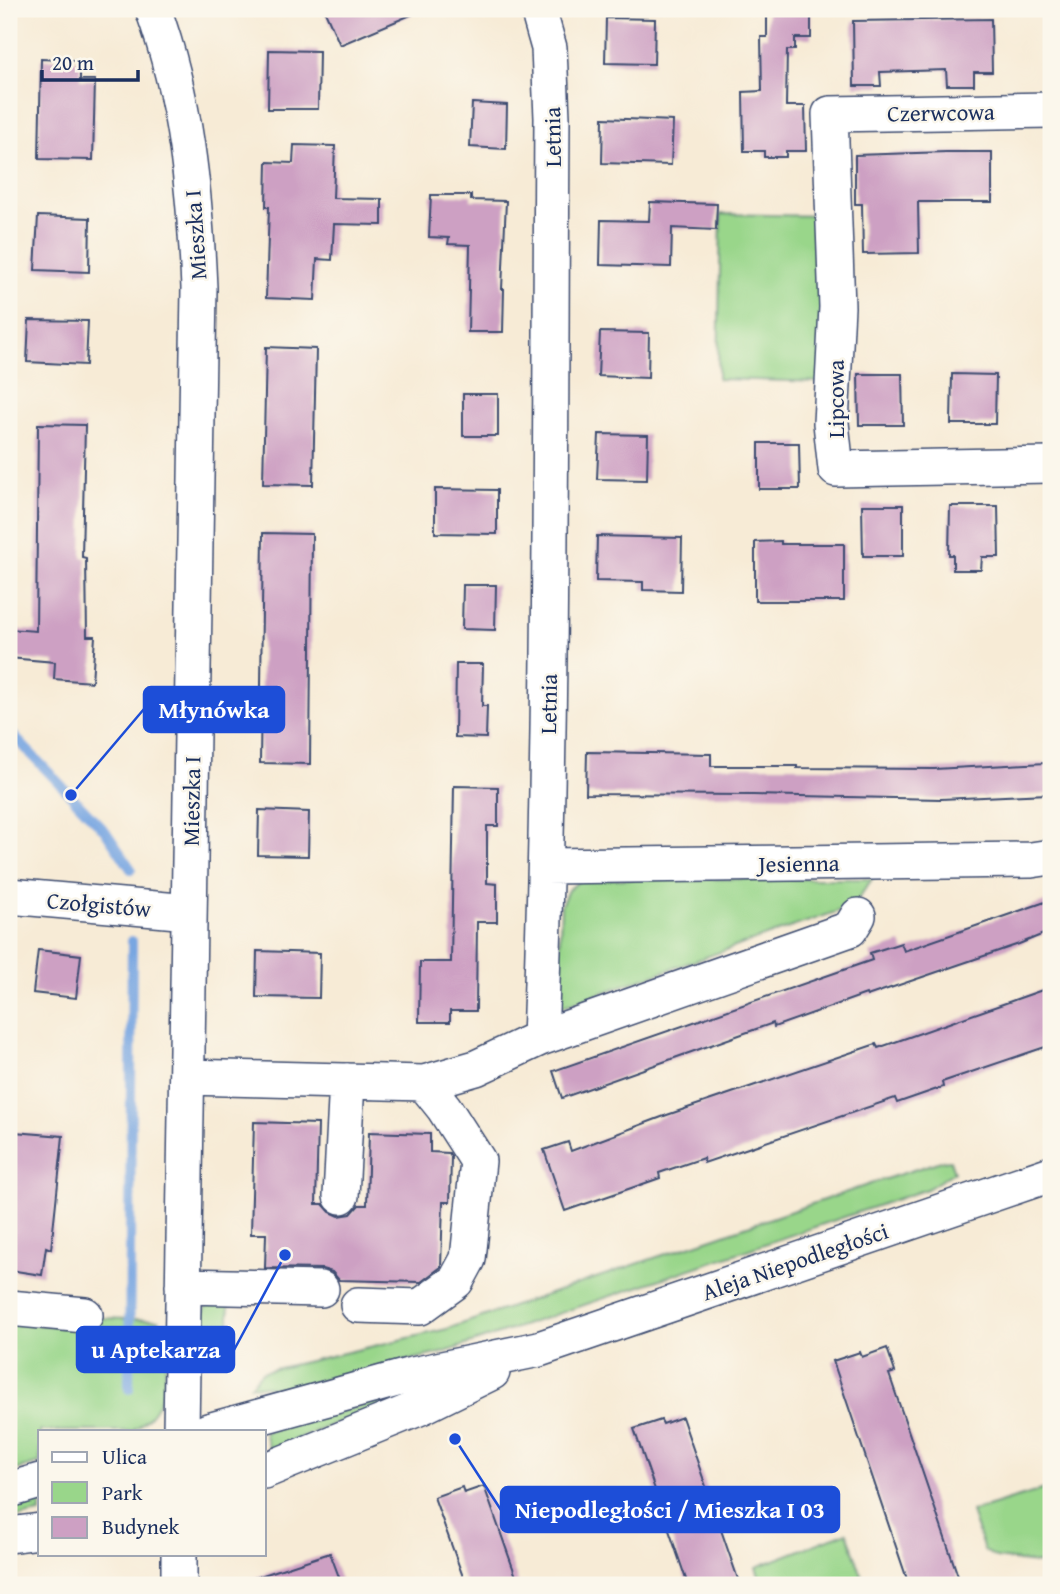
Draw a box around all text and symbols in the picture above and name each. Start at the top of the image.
scale bar [42,38,138,82]
text: 20 m [52,47,94,78]
street label: Czerwcowa [887,95,995,129]
street label: Letnia [535,106,569,167]
street label: Mieszka I [175,189,215,281]
street label: Lipcowa [819,360,852,438]
street label: Letnia [531,673,565,734]
callout: Młynówka [144,687,284,732]
text: Młynówka [158,692,270,727]
street label: Mieszka I [174,756,208,846]
street label: Jesienna [755,846,840,880]
street label: Czołgistów [46,883,153,925]
street label: Aleja Niepodległości [697,1214,893,1308]
callout: u Aptekarza [77,1327,234,1372]
text: u Aptekarza [91,1332,222,1367]
legend [38,1430,266,1556]
text: Ulica [102,1441,147,1472]
text: Park [102,1477,143,1508]
callout: Niepodległości / Mieszka I 03 [501,1487,839,1532]
text: Niepodległości / Mieszka I 03 [515,1492,825,1527]
text: Budynek [102,1511,180,1542]

